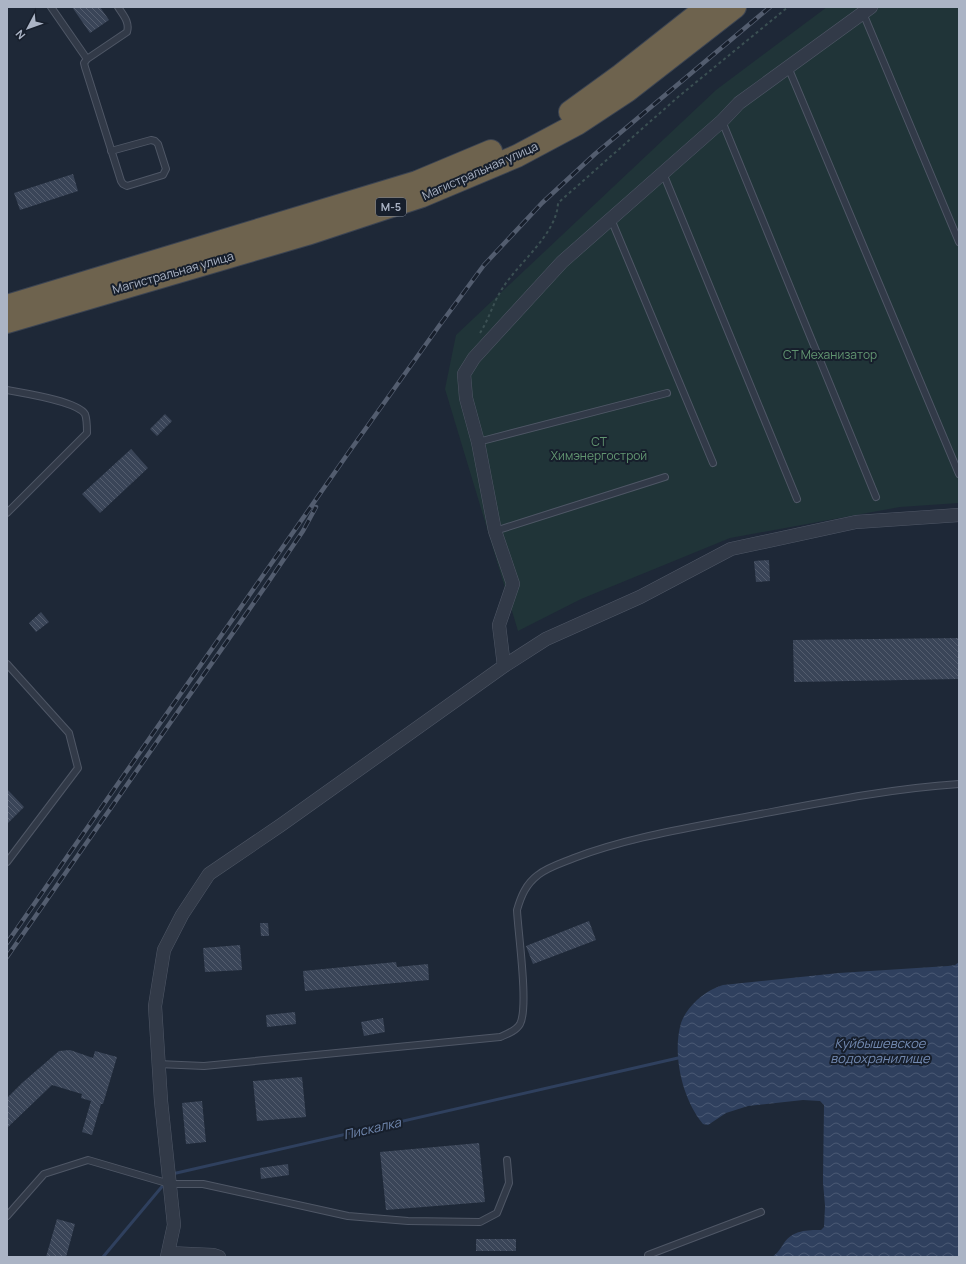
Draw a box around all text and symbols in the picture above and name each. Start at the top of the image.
north arrow [8,8,48,48]
text: N [12,27,28,43]
street label: Магистральная улица [419,137,541,204]
road number: М-5 [376,198,406,216]
street label: Магистральная улица [110,247,235,298]
park label: СТ Механизатор [783,346,877,363]
park label: СТ Химэнергострой [551,433,647,464]
water label: Куйбышевское водохранилище [830,1034,931,1067]
water label: Пискалка [342,1112,403,1143]

